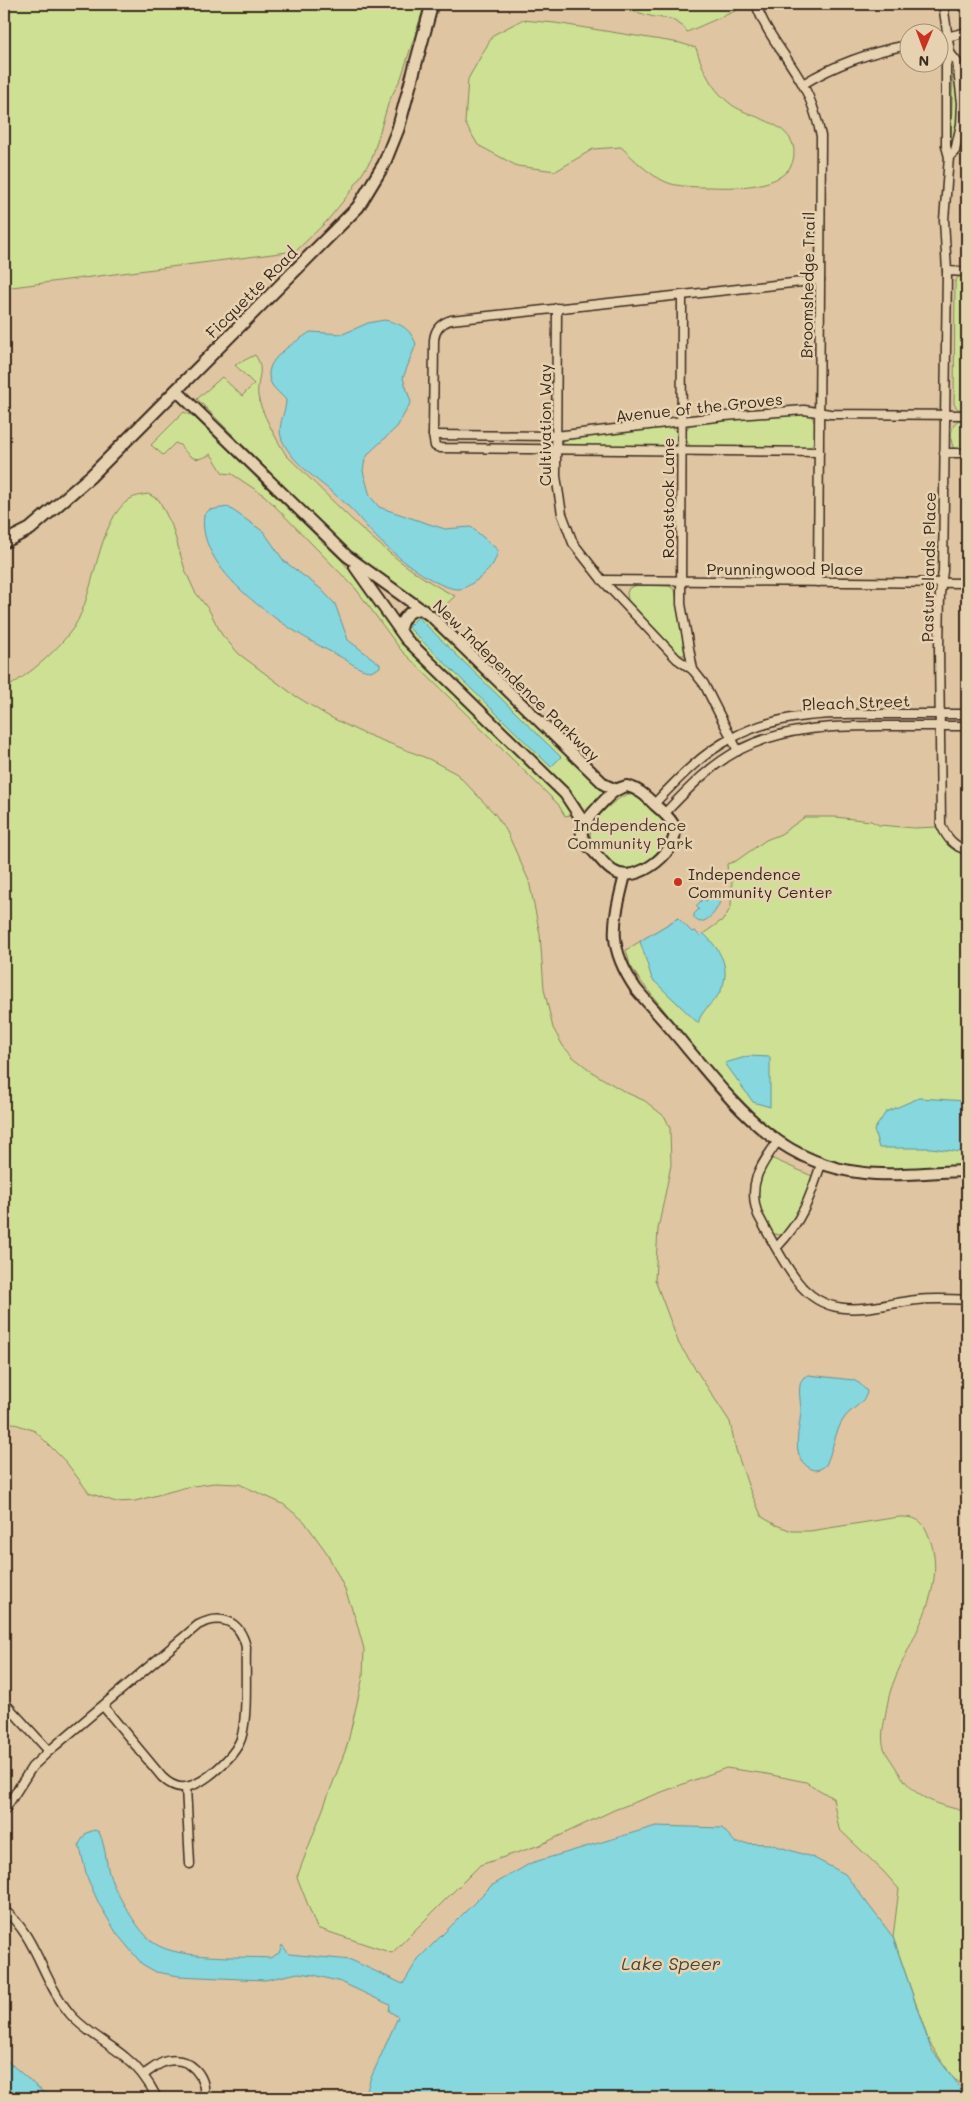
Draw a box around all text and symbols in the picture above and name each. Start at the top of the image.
north arrow [898,22,948,72]
text: N [918,52,929,71]
street label: Broomshedge Trail [795,211,819,359]
street label: Ficquette Road [201,242,301,342]
street label: Cultivation Way [534,364,555,486]
street label: Avenue of the Groves [614,388,784,426]
street label: Rootstock Lane [657,438,678,558]
street label: Pasturelands Place [916,492,940,642]
street label: Prunningwood Place [706,558,864,579]
street label: New Independence Parkway [429,595,605,765]
street label: Pleach Street [802,690,910,714]
park label: Independence Community Park [567,814,693,853]
place label: Independence Community Center [688,863,833,902]
marker: Independence Community Center [672,876,684,888]
water label: Lake Speer [621,1951,721,1975]

